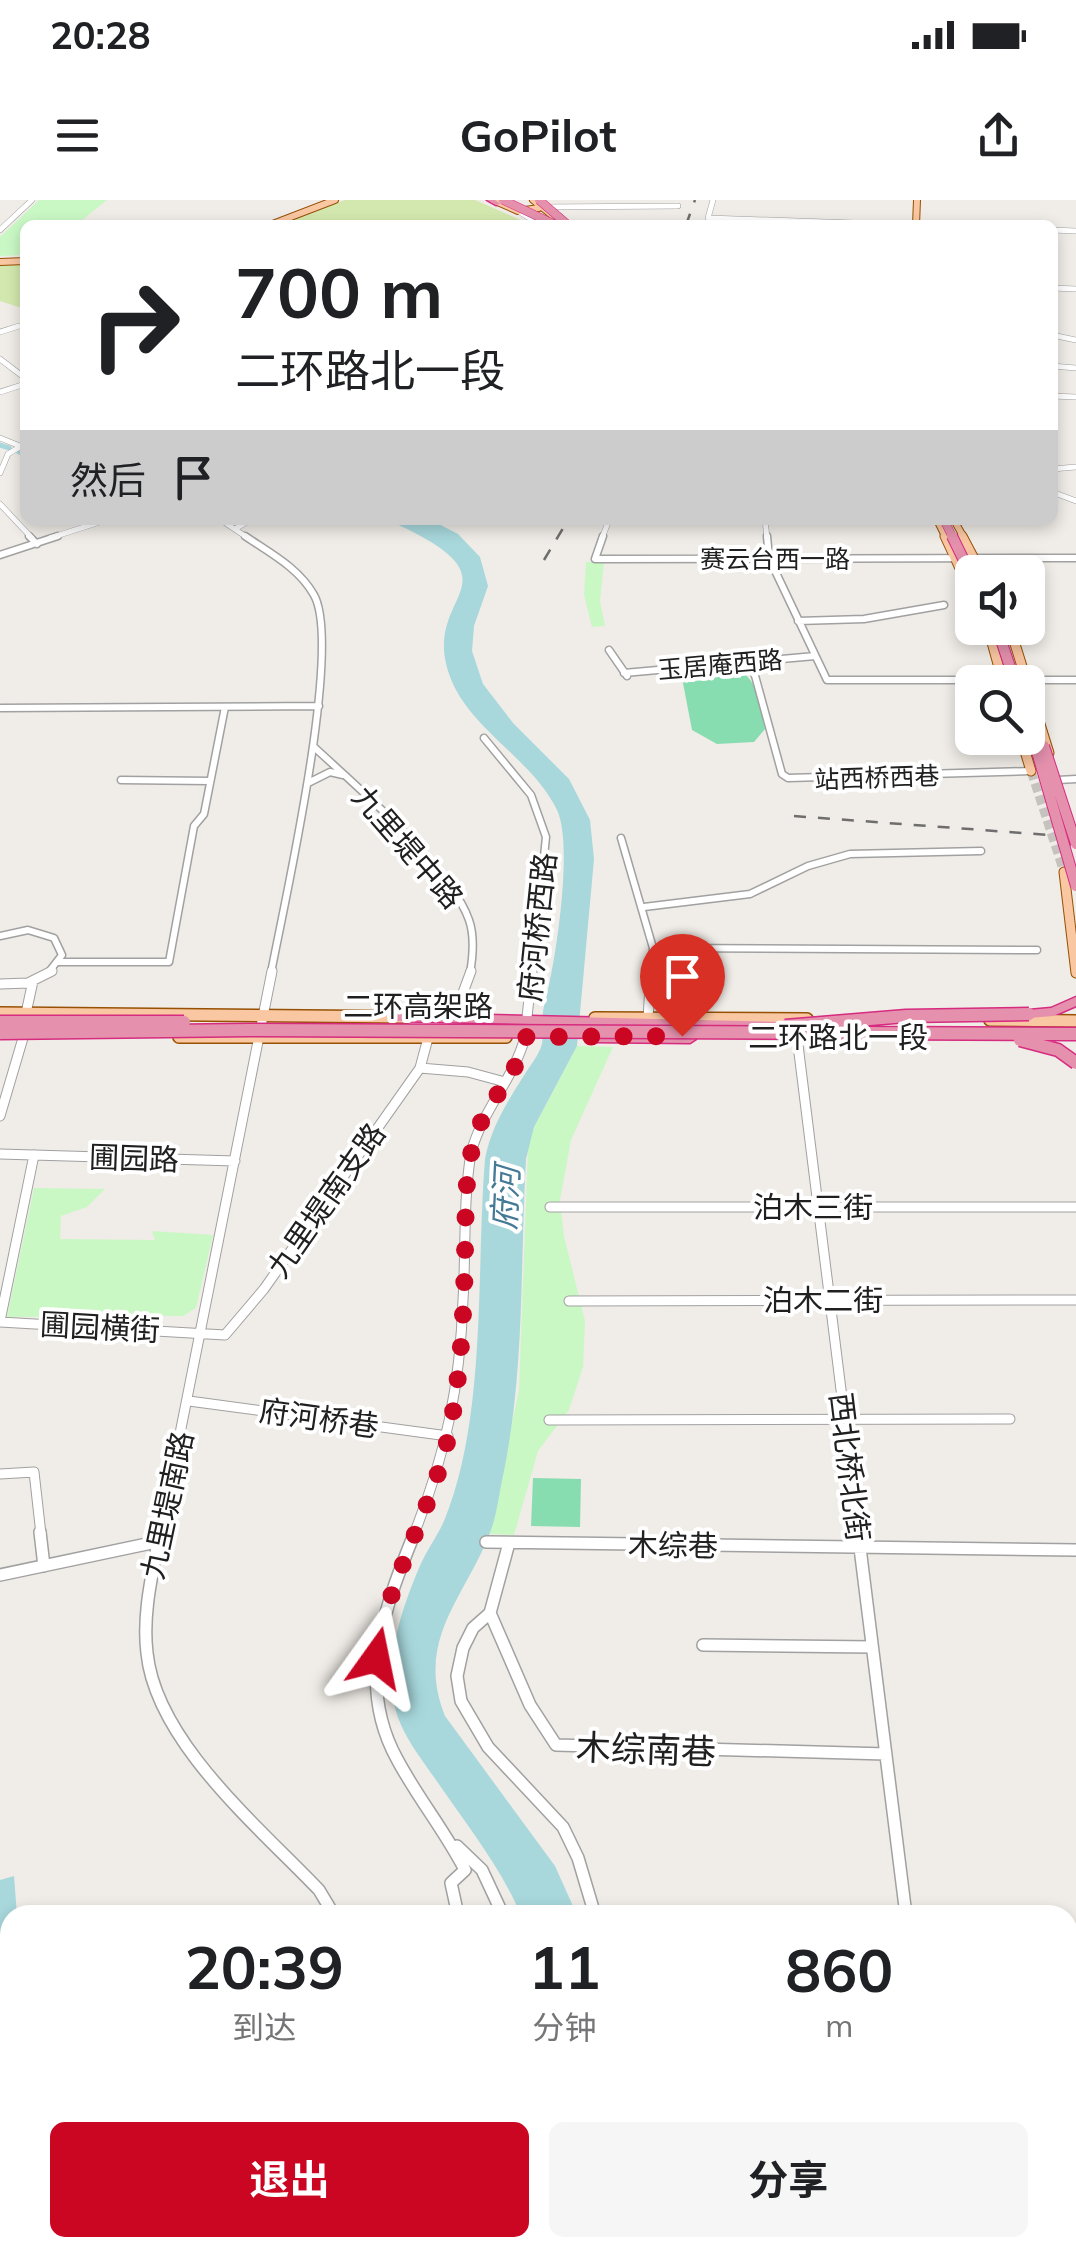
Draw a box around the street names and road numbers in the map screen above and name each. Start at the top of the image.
street label: 赛云台西一路 [700,543,850,574]
street label: 玉居庵西路 [656,643,784,685]
street label: 站西桥西巷 [814,759,940,795]
street label: 九里堤中路 [344,778,472,916]
street label: 府河桥西路 [510,850,564,1004]
street label: 二环高架路 [343,987,493,1025]
street label: 二环路北一段 [748,1018,928,1056]
street label: 九里堤南支路 [259,1115,393,1285]
street label: 圃园路 [88,1137,180,1179]
street label: 泊木三街 [753,1188,873,1226]
street label: 泊木二街 [763,1281,883,1319]
street label: 圃园横街 [39,1305,161,1349]
street label: 西北桥北街 [822,1390,878,1544]
street label: 府河桥巷 [257,1391,381,1445]
street label: 九里堤南路 [133,1428,201,1582]
street label: 木综巷 [628,1525,718,1565]
street label: 木综南巷 [575,1725,717,1773]

